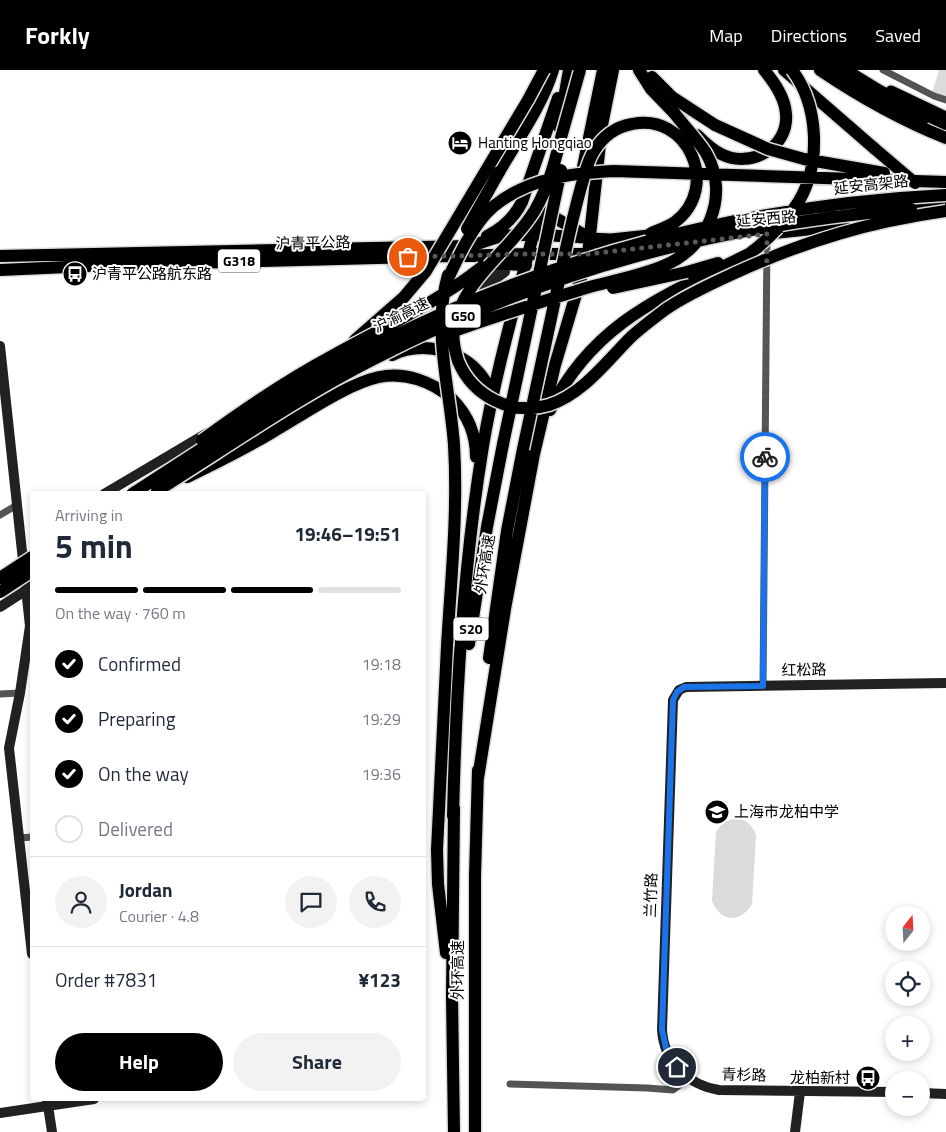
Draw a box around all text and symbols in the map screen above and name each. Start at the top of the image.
text: Forkly [25,17,90,53]
text: Map [709,22,743,49]
text: Directions [771,22,847,49]
text: Saved [875,22,921,49]
hotel icon: Hanting Hongqiao [447,130,473,156]
place label: Hanting Hongqiao [478,131,592,154]
street label: 延安高架路 [832,169,909,200]
street label: 延安西路 [735,204,797,233]
street label: 沪青平公路 [275,230,351,255]
pin [387,236,429,278]
icon: bag [394,243,422,271]
road number: G318 [218,250,260,272]
bus stop icon: 沪青平公路航东路 [62,261,88,287]
place label: 沪青平公路航东路 [92,262,212,285]
street label: 沪渝高速 [369,291,433,338]
road number: G50 [446,305,480,328]
courier [740,432,790,482]
icon: bike [751,443,779,471]
text: Arriving in [55,503,123,527]
text: 19:46–19:51 [294,519,401,548]
text: 5 min [55,522,133,570]
street label: 外环高速 [468,532,501,595]
text: On the way · 760 m [55,601,186,625]
road number: S20 [454,618,488,640]
text: Confirmed [98,649,181,678]
icon: check [55,650,83,678]
text: 19:18 [362,652,401,676]
street label: 红松路 [781,658,827,681]
text: Preparing [98,704,175,733]
icon: check [55,705,83,733]
text: 19:29 [362,707,401,731]
text: On the way [98,759,189,788]
icon: check [55,760,83,788]
text: 19:36 [362,762,401,786]
school or university icon: 上海市龙柏中学 [704,799,730,825]
place label: 上海市龙柏中学 [734,800,839,823]
text: Delivered [98,814,173,843]
street label: 兰竹路 [638,872,663,918]
text: Jordan [119,875,172,904]
button: person [55,876,107,928]
button: chat [285,876,337,928]
button: phone [349,876,401,928]
text: Courier · 4.8 [119,904,199,928]
north arrow [885,906,930,951]
map controls [885,906,930,1116]
street label: 外环高速 [446,940,469,1000]
button: locate [885,961,930,1006]
text: Order #7831 [55,965,157,994]
text: ¥123 [358,965,401,994]
button: + [885,1016,930,1061]
button: Help [55,1033,223,1091]
button: Share [233,1033,401,1091]
pin [656,1046,698,1088]
icon: home [663,1053,691,1081]
street label: 青杉路 [721,1062,767,1087]
bus stop icon: 龙柏新村 [855,1065,881,1091]
place label: 龙柏新村 [790,1066,850,1089]
button: − [885,1071,930,1116]

